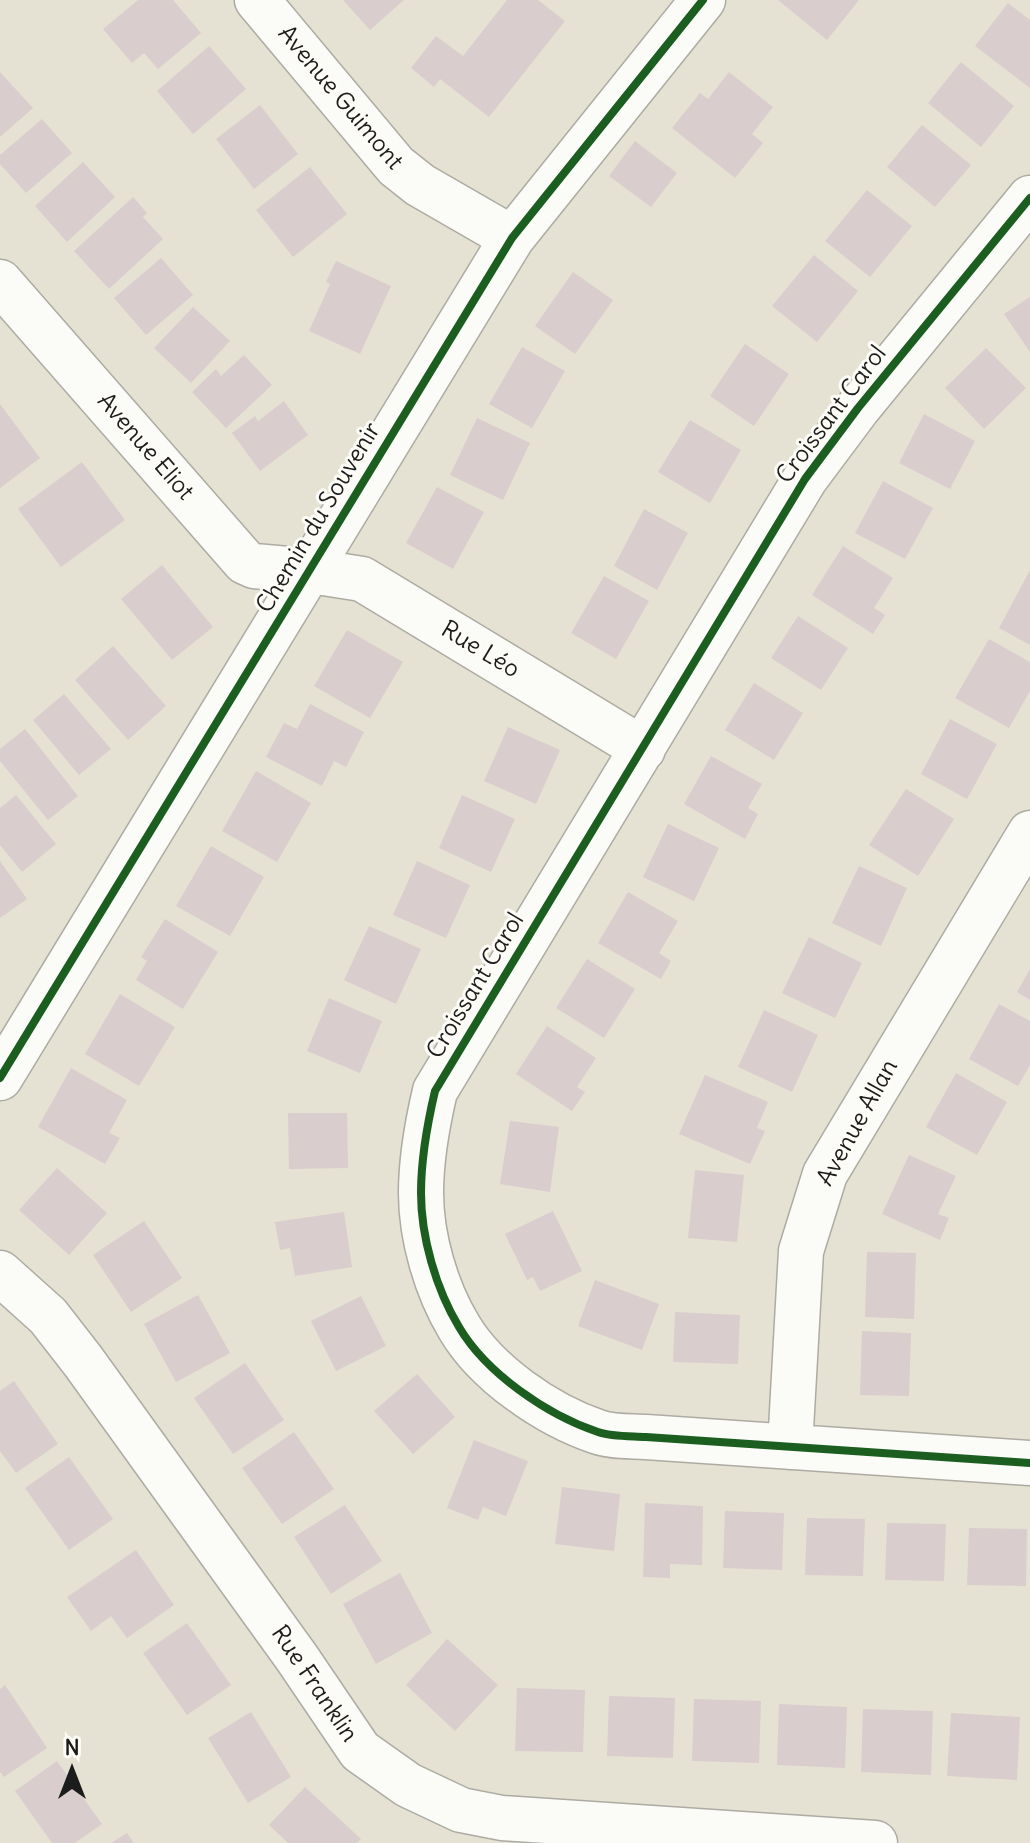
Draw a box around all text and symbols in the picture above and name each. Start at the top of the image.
street label: Avenue Guimont [271,20,409,176]
street label: Croissant Carol [771,341,893,489]
street label: Avenue Eliot [91,388,199,506]
street label: Chemin du Souvenir [251,418,387,618]
street label: Rue Léo [436,615,524,685]
street label: Croissant Carol [421,908,531,1064]
street label: Avenue Allan [811,1055,905,1191]
street label: Rue Franklin [265,1620,363,1748]
north arrow [32,1731,112,1811]
text: N [64,1733,80,1761]

